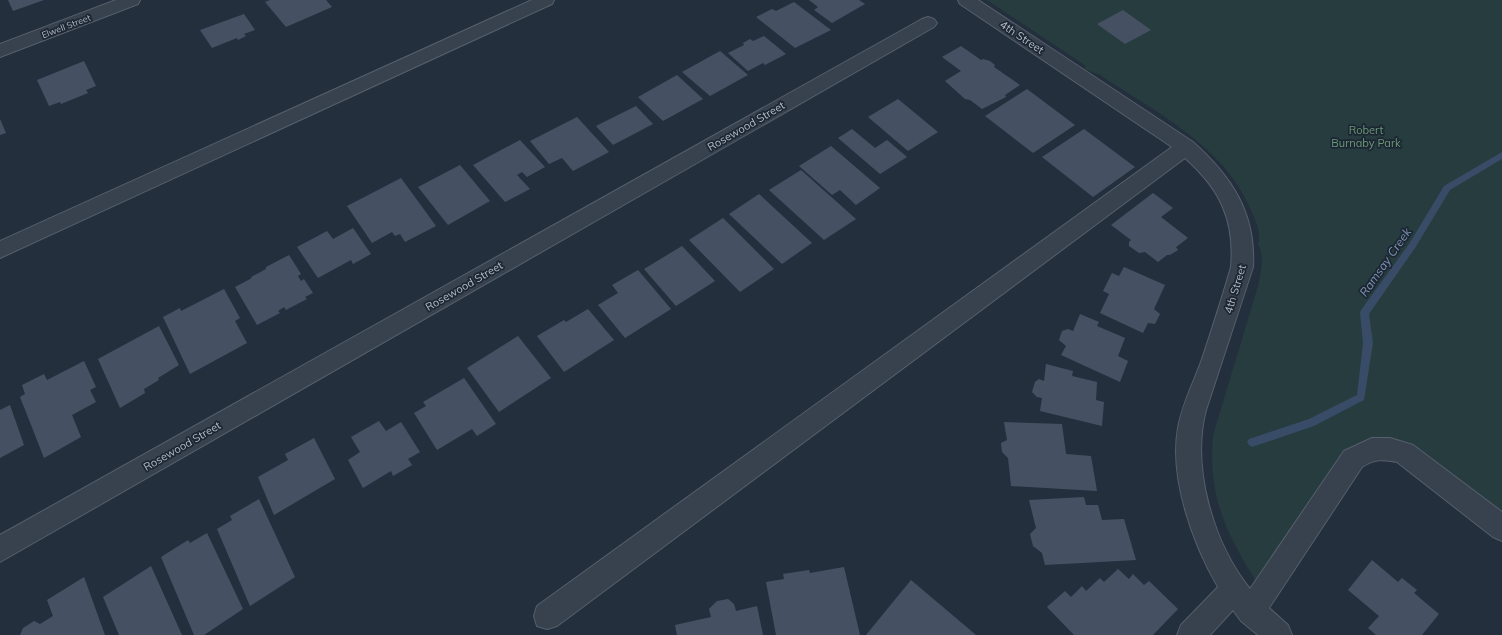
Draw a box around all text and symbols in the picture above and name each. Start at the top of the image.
street label: Elwell Street [40,12,92,40]
street label: 4th Street [997,17,1047,57]
street label: Rosewood Street [705,98,787,154]
park label: Robert Burnaby Park [1331,123,1401,150]
water label: Ramsay Creek [1356,224,1415,299]
street label: Rosewood Street [423,258,505,314]
street label: 4th Street [1221,263,1249,315]
street label: Rosewood Street [141,418,223,474]

